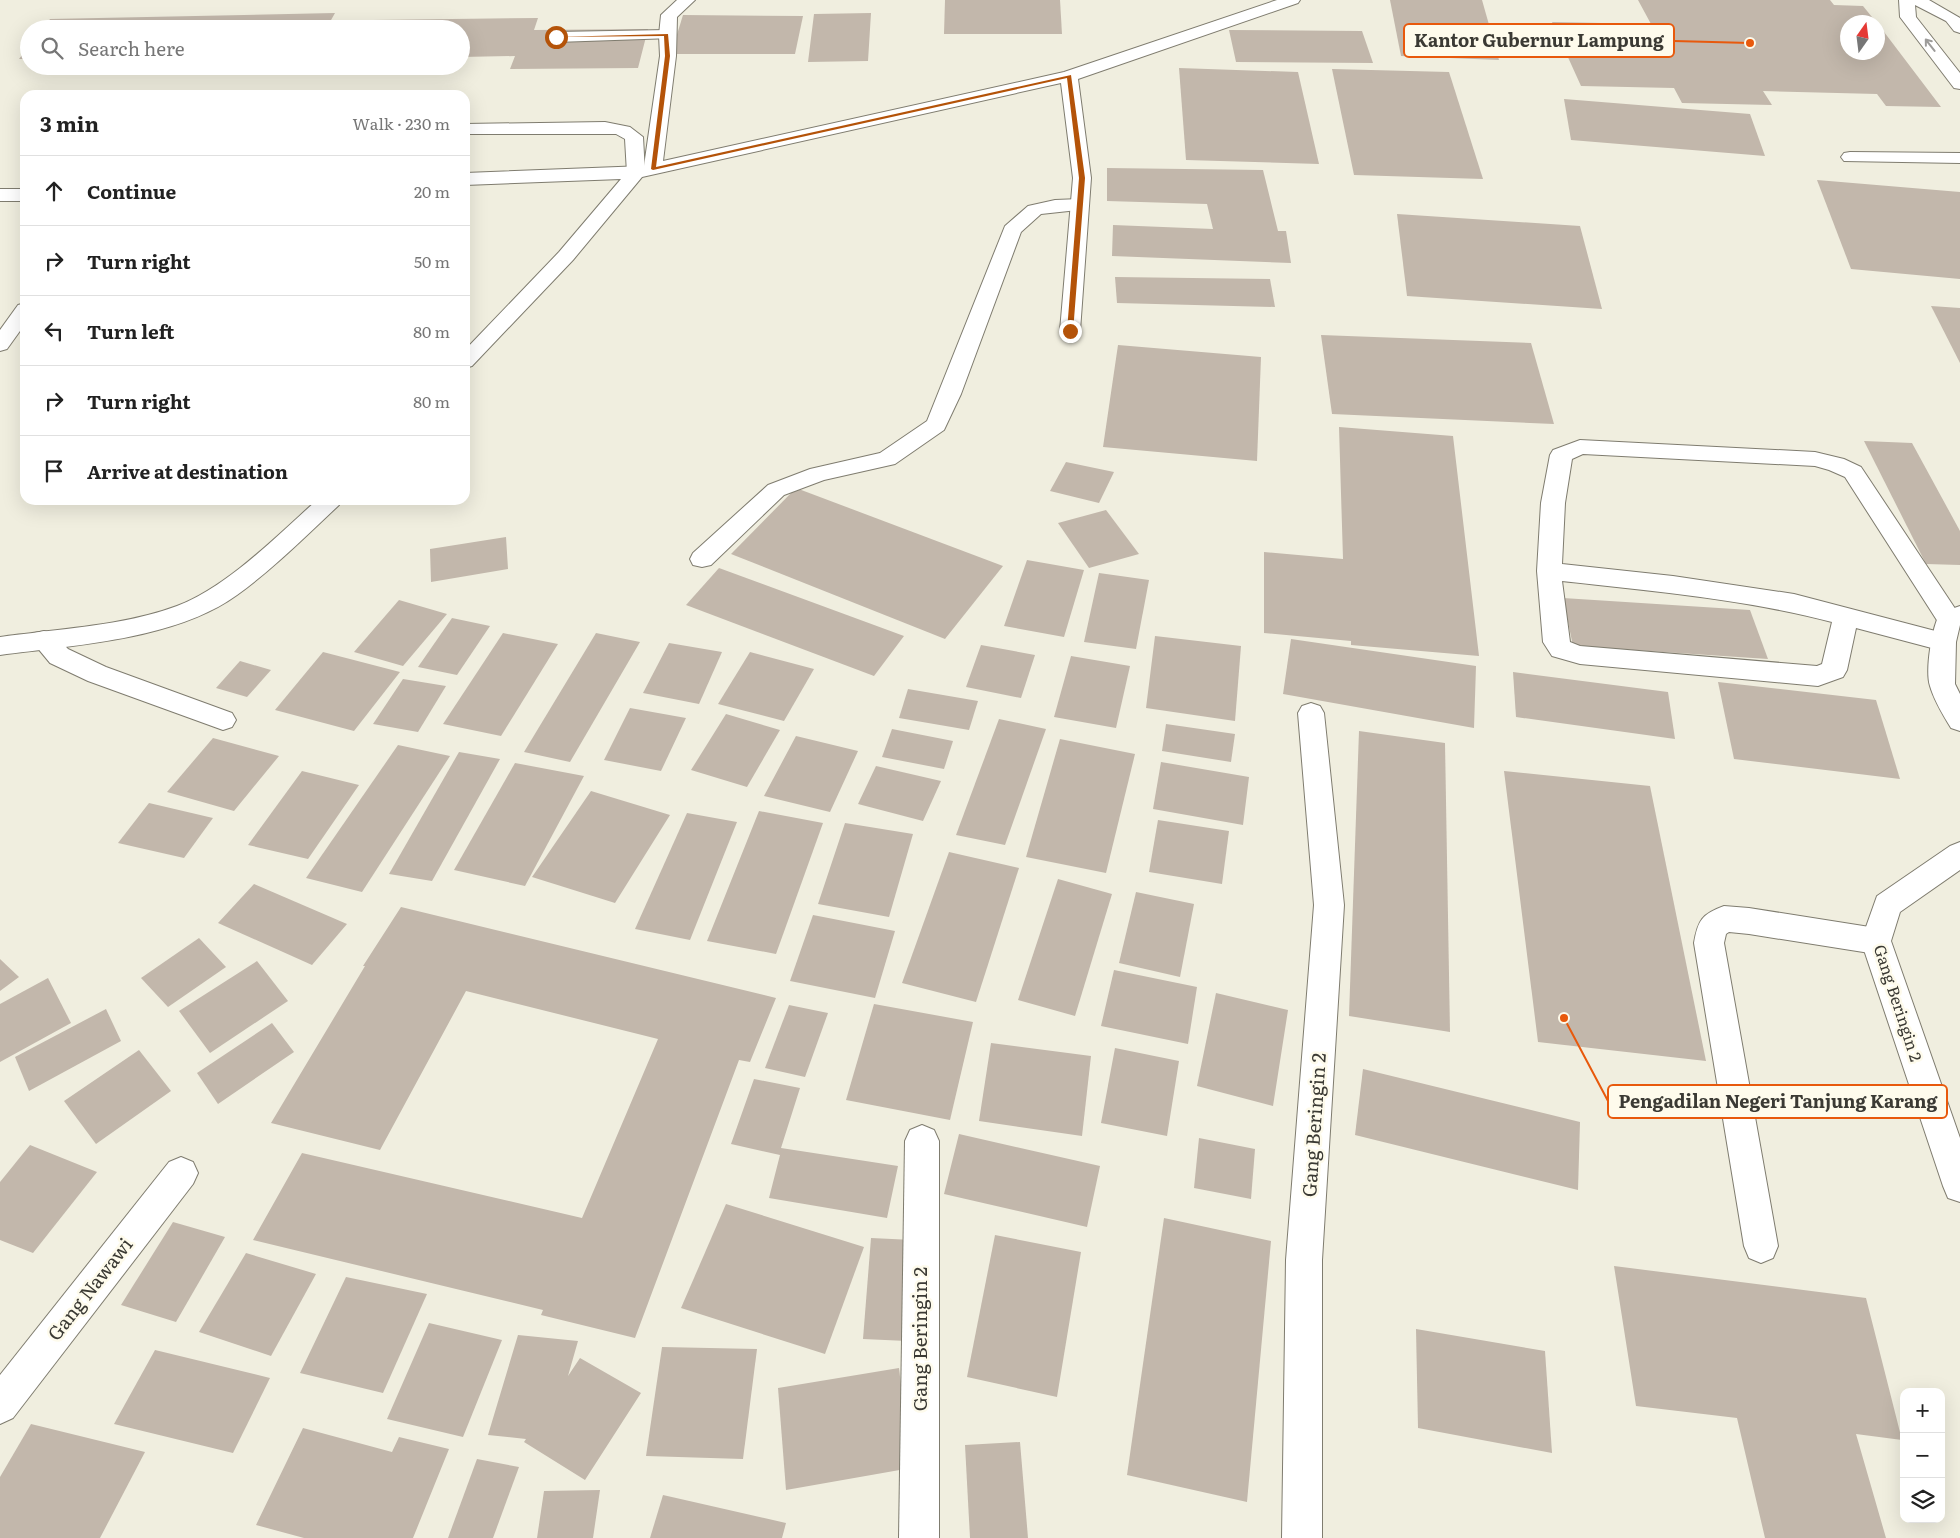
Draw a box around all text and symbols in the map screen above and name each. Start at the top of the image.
north arrow [1840,15,1885,60]
search box [20,20,470,75]
callout: Kantor Gubernur Lampung [1404,24,1674,57]
route start [545,26,568,49]
text: Kantor Gubernur Lampung [1414,26,1665,53]
icon: search [38,34,66,62]
text: Search here [78,34,185,62]
one-way arrow [1925,39,1936,52]
text: 3 min [40,107,99,138]
text: Walk · 230 m [353,111,450,135]
icon: ahead [40,177,68,205]
text: Continue [87,177,176,205]
text: 20 m [414,179,450,203]
icon: right [40,247,68,275]
text: Turn right [87,247,191,275]
text: 50 m [414,249,450,273]
icon: left [40,317,68,345]
text: Turn left [87,317,174,345]
text: 80 m [413,319,450,343]
route end [1059,320,1082,343]
icon: right [40,387,68,415]
text: Turn right [87,387,191,415]
text: 80 m [413,389,450,413]
icon: arrive [40,457,68,485]
text: Arrive at destination [87,457,288,485]
street label: Gang Beringin 2 [1869,941,1929,1064]
street label: Gang Beringin 2 [1294,1052,1332,1198]
callout: Pengadilan Negeri Tanjung Karang [1608,1085,1947,1118]
text: Pengadilan Negeri Tanjung Karang [1619,1087,1939,1114]
street label: Gang Nawawi [40,1231,138,1346]
street label: Gang Beringin 2 [905,1267,933,1411]
map controls [1900,1388,1945,1523]
button: + [1900,1388,1945,1433]
button: − [1900,1433,1945,1478]
button: layers [1900,1478,1945,1523]

